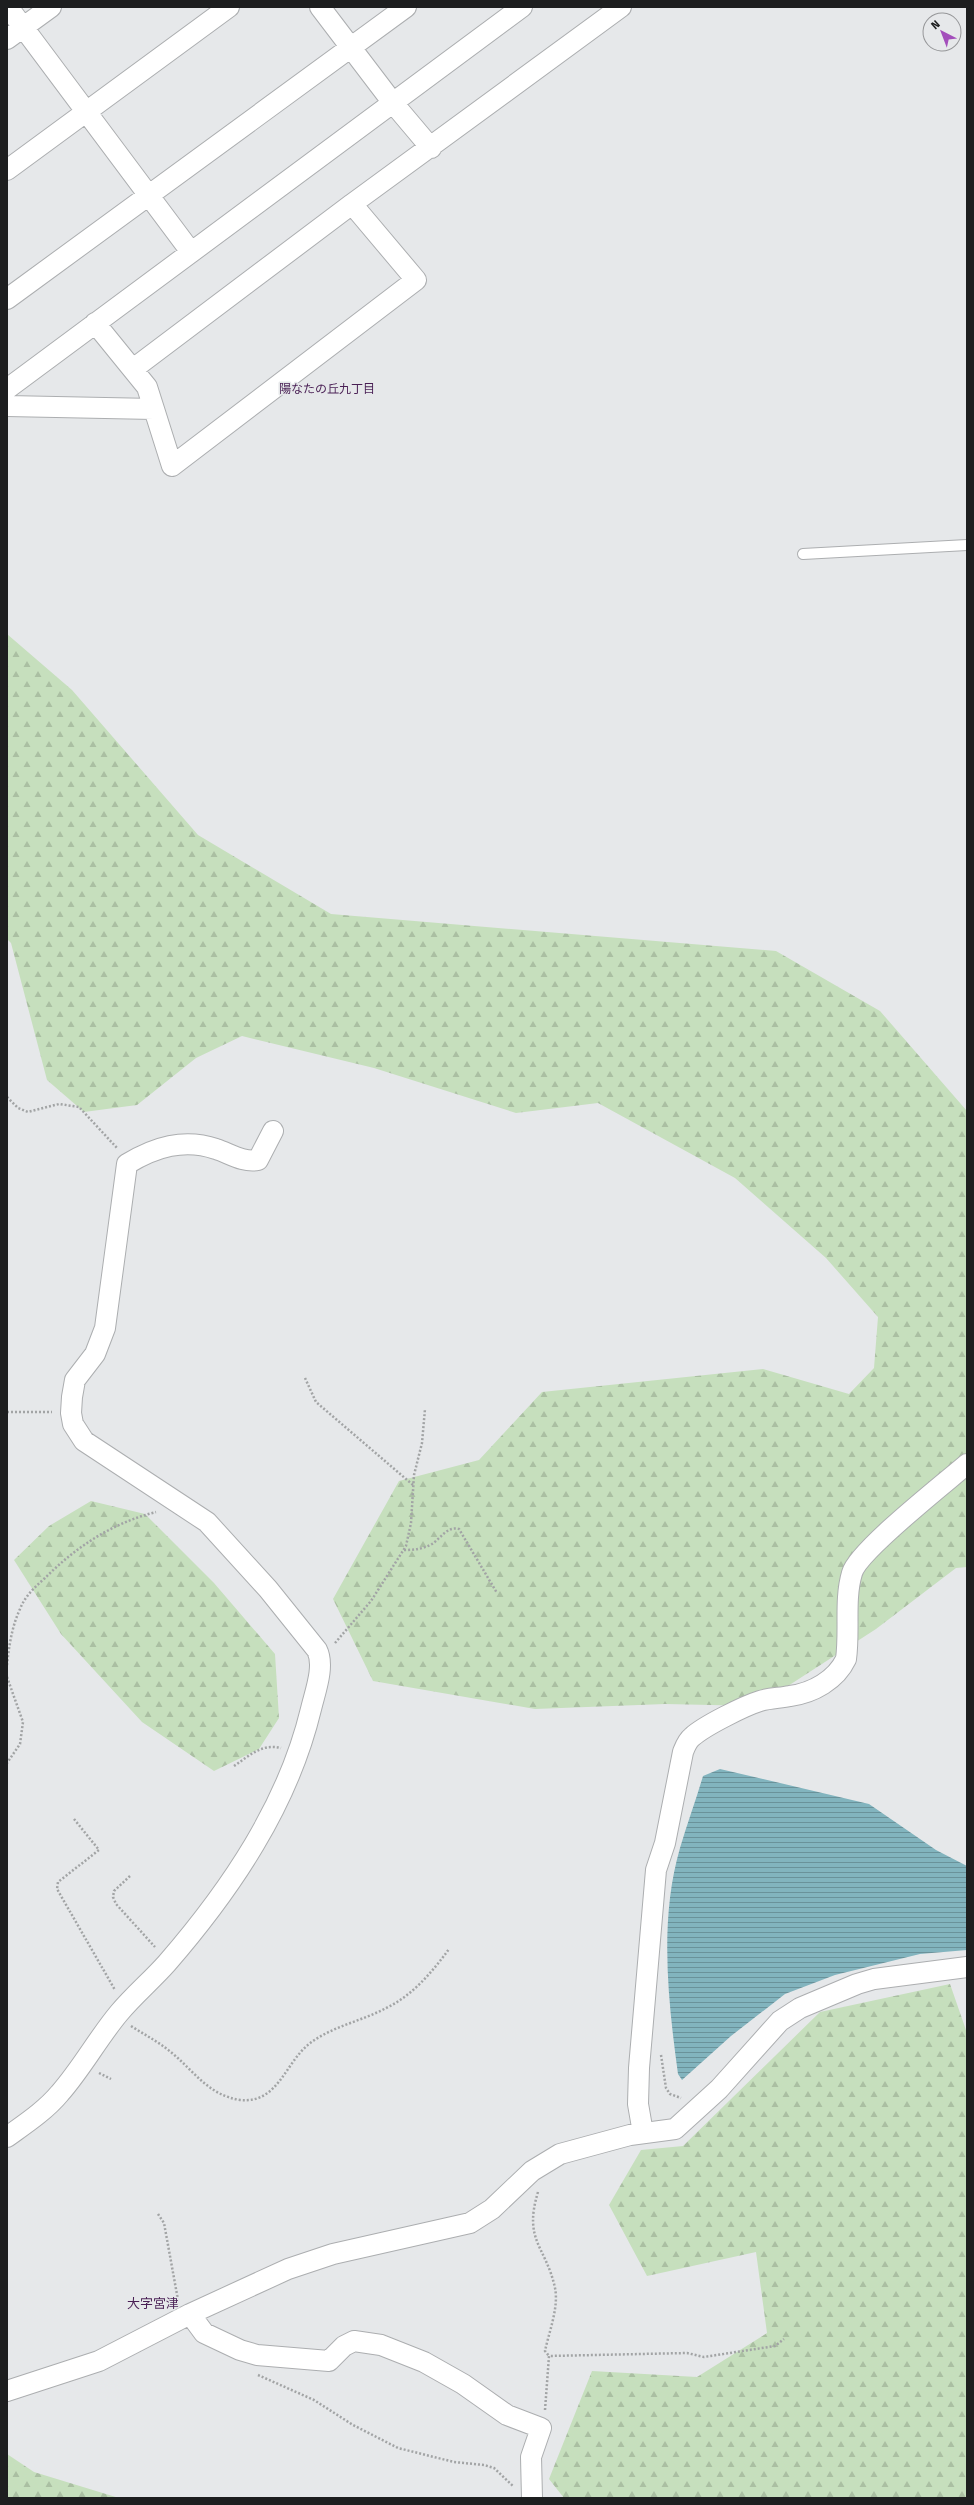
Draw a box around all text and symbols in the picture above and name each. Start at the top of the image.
north arrow [922,12,962,52]
text: N [929,18,943,32]
district label: 陽なたの丘九丁目 [279,382,375,396]
district label: 大字宮津 [127,2296,179,2311]

